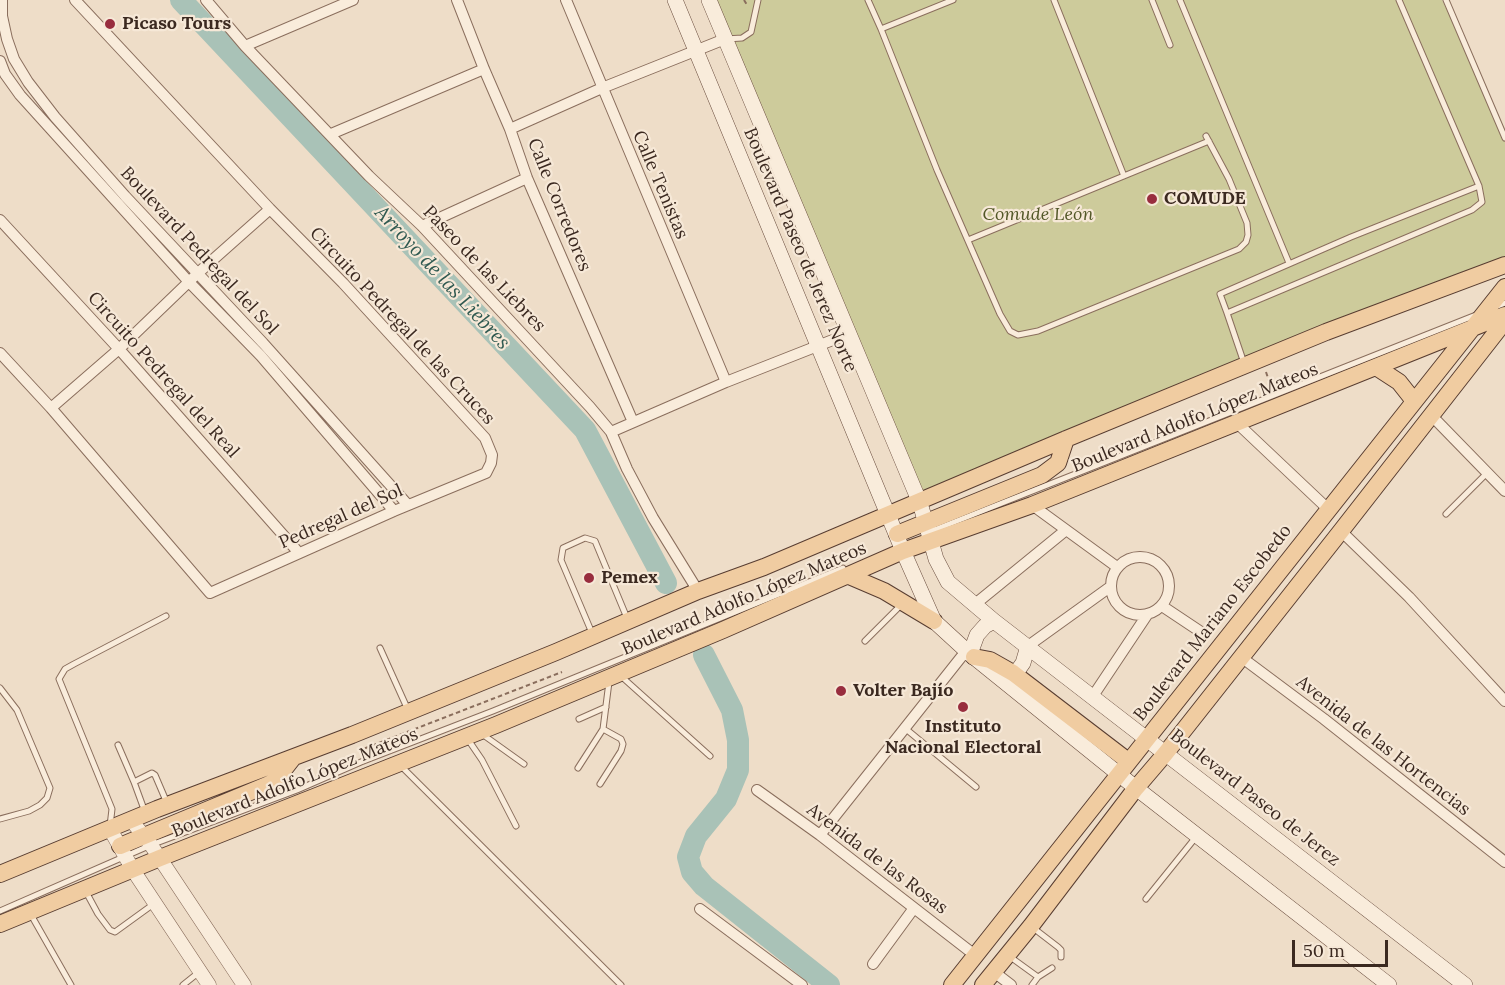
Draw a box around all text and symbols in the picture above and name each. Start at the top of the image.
place label: Picaso Tours [122,13,231,35]
marker: Picaso Tours [103,17,117,31]
street label: Boulevard Paseo de Jerez Norte [739,125,861,375]
street label: Calle Tenistas [628,128,692,242]
street label: Calle Corredores [522,135,596,275]
street label: Boulevard Pedregal del Sol [116,163,282,339]
place label: COMUDE [1164,188,1246,210]
marker: COMUDE [1145,192,1159,206]
water label: Arroyo de las Liebres [369,201,515,355]
street label: Paseo de las Liebres [418,201,550,337]
park label: Comude León [983,204,1093,226]
street label: Circuito Pedregal de las Cruces [305,223,499,429]
street label: Circuito Pedregal del Real [83,288,243,462]
street label: Boulevard Adolfo López Mateos [1069,359,1321,477]
street label: Pedregal del Sol [276,480,406,554]
street label: Boulevard Mariano Escobedo [1130,520,1296,726]
street label: Boulevard Adolfo López Mateos [618,538,870,660]
place label: Pemex [601,567,658,589]
marker: Pemex [582,571,596,585]
street label: Avenida de las Hortencias [1292,671,1474,821]
place label: Volter Bajío [853,680,953,702]
marker: Volter Bajío [834,684,848,698]
marker: Instituto Nacional Electoral [956,700,970,714]
place label: Instituto Nacional Electoral [885,716,1041,758]
street label: Boulevard Adolfo López Mateos [169,724,421,842]
street label: Boulevard Paseo de Jerez [1166,725,1344,871]
street label: Avenida de las Rosas [802,799,952,919]
scale bar [1295,928,1391,966]
text: 50 m [1303,939,1345,962]

